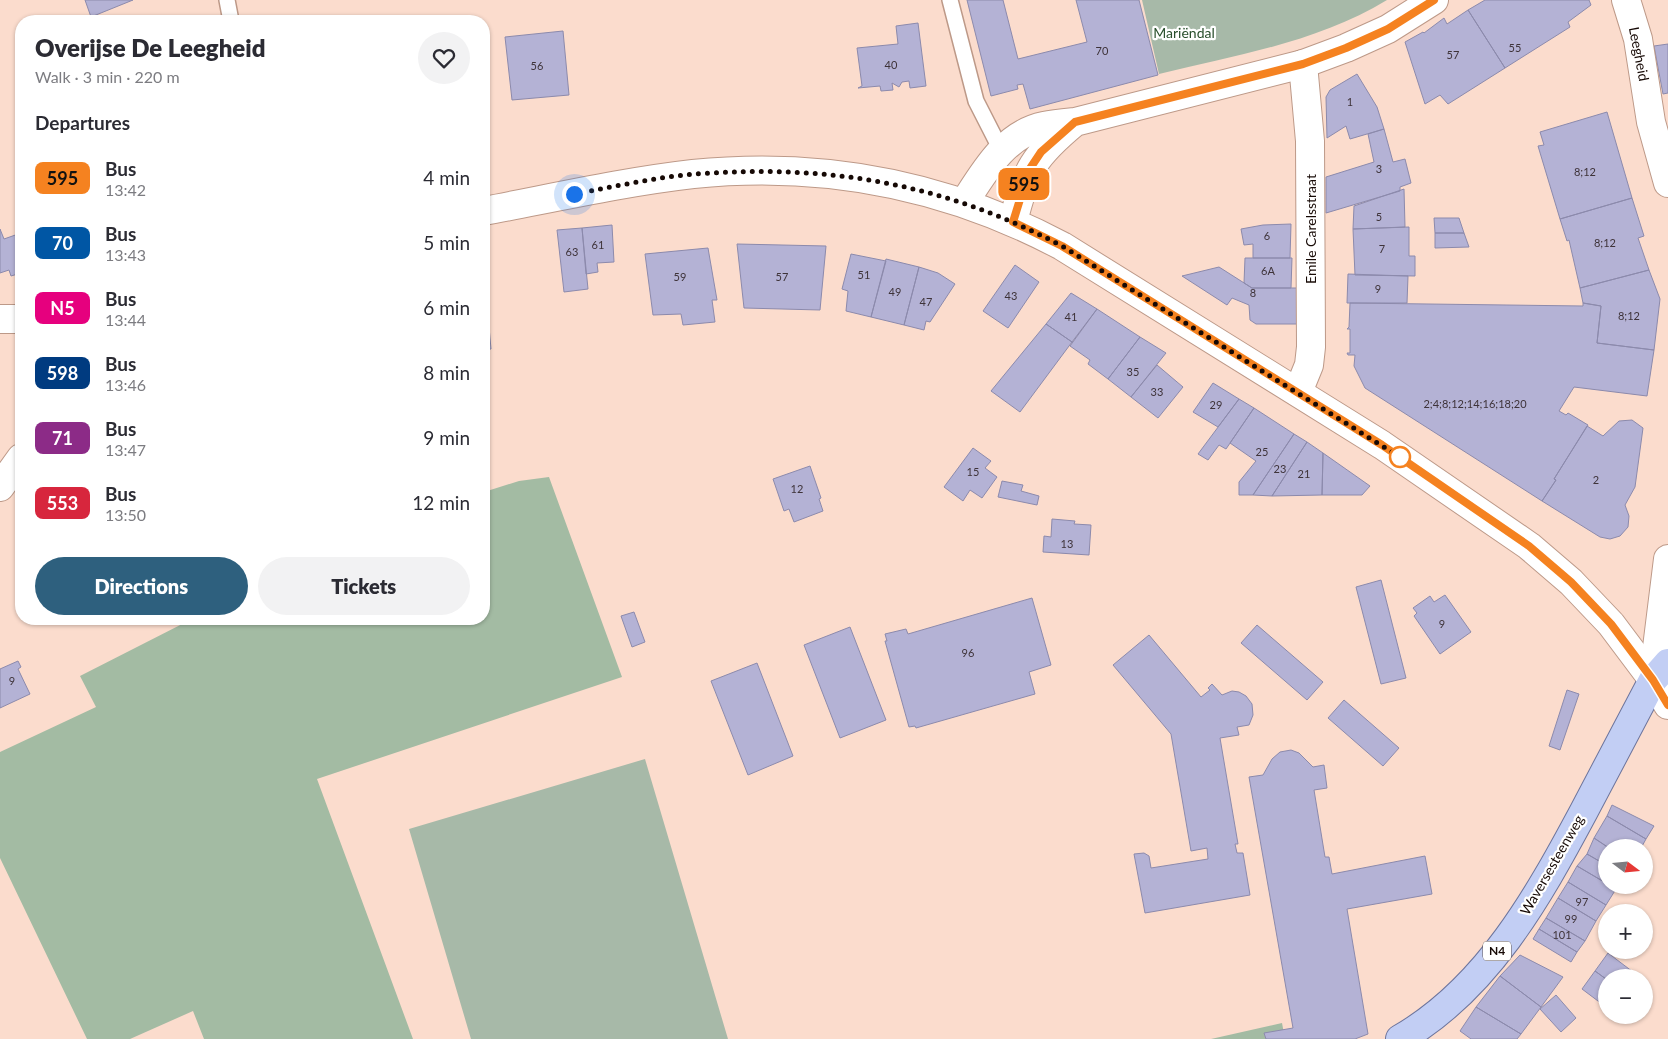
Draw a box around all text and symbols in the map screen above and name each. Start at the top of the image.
park label: Mariëndal [1153,24,1215,41]
street label: Leegheid [1626,25,1653,83]
button: heart [418,32,470,84]
text: Overijse De Leegheid [35,33,266,62]
house number: 55 [1509,41,1521,54]
house number: 70 [1096,44,1109,57]
house number: 57 [1447,48,1459,61]
house number: 40 [885,58,898,71]
house number: 56 [531,59,543,72]
text: Walk · 3 min · 220 m [35,67,180,86]
house number: 1 [1347,95,1353,108]
text: Departures [35,111,130,134]
text: Bus [105,157,136,180]
house number: 3 [1376,162,1382,175]
house number: 8;12 [1574,165,1596,178]
text: 4 min [423,166,470,189]
text: 595 [47,167,78,189]
line badge: 595 [995,168,1053,200]
text: 595 [1008,173,1040,195]
street label: Emile Carelsstraat [1302,174,1319,284]
text: 13:42 [105,180,146,199]
your location [562,182,587,207]
house number: 5 [1376,210,1382,223]
text: Bus [105,222,136,245]
house number: 6 [1264,229,1270,242]
text: 5 min [423,231,470,254]
text: 70 [52,232,73,254]
house number: 8;12 [1594,236,1616,249]
house number: 61 [592,238,604,251]
house number: 7 [1379,242,1385,255]
text: 13:43 [105,245,146,264]
house number: 63 [566,245,578,258]
house number: 6A [1261,264,1275,277]
house number: 51 [858,268,870,281]
house number: 59 [674,270,686,283]
house number: 57 [776,270,788,283]
house number: 9 [1375,282,1381,295]
house number: 49 [889,285,901,298]
house number: 8 [1250,286,1256,299]
text: Bus [105,287,136,310]
house number: 43 [1005,289,1017,302]
house number: 47 [920,295,932,308]
text: 6 min [423,296,470,319]
text: N5 [50,297,75,319]
house number: 8;12 [1618,309,1640,322]
text: 13:44 [105,310,146,329]
house number: 41 [1065,310,1077,323]
text: Bus [105,352,136,375]
text: 8 min [423,361,470,384]
text: 598 [47,362,78,384]
house number: 35 [1127,365,1139,378]
text: 13:46 [105,375,146,394]
house number: 33 [1151,385,1163,398]
house number: 2;4;8;12;14;16;18;20 [1423,397,1527,410]
house number: 29 [1210,398,1222,411]
text: Bus [105,417,136,440]
text: 9 min [423,426,470,449]
text: 71 [52,427,73,449]
text: 13:47 [105,440,146,459]
house number: 25 [1256,445,1268,458]
unlabelled marker [1389,446,1411,468]
house number: 23 [1274,462,1286,475]
house number: 15 [967,465,979,478]
house number: 21 [1298,467,1310,480]
house number: 2 [1593,473,1599,486]
text: Bus [105,482,136,505]
house number: 12 [791,482,803,495]
text: 12 min [412,491,470,514]
text: 553 [47,492,78,514]
text: 13:50 [105,505,146,524]
house number: 13 [1061,537,1073,550]
button: Directions [35,557,248,615]
button: Tickets [258,557,470,615]
house number: 9 [1439,617,1445,630]
house number: 96 [962,646,974,659]
house number: 9 [9,674,15,687]
street label: Waversesteenweg [1516,812,1587,918]
north arrow [1598,839,1652,894]
map controls [1598,839,1653,1024]
house number: 97 [1576,895,1588,908]
button: + [1598,904,1653,959]
house number: 99 [1565,912,1577,925]
house number: 101 [1552,928,1572,941]
road number: N4 [1483,941,1511,960]
button: − [1598,969,1653,1024]

